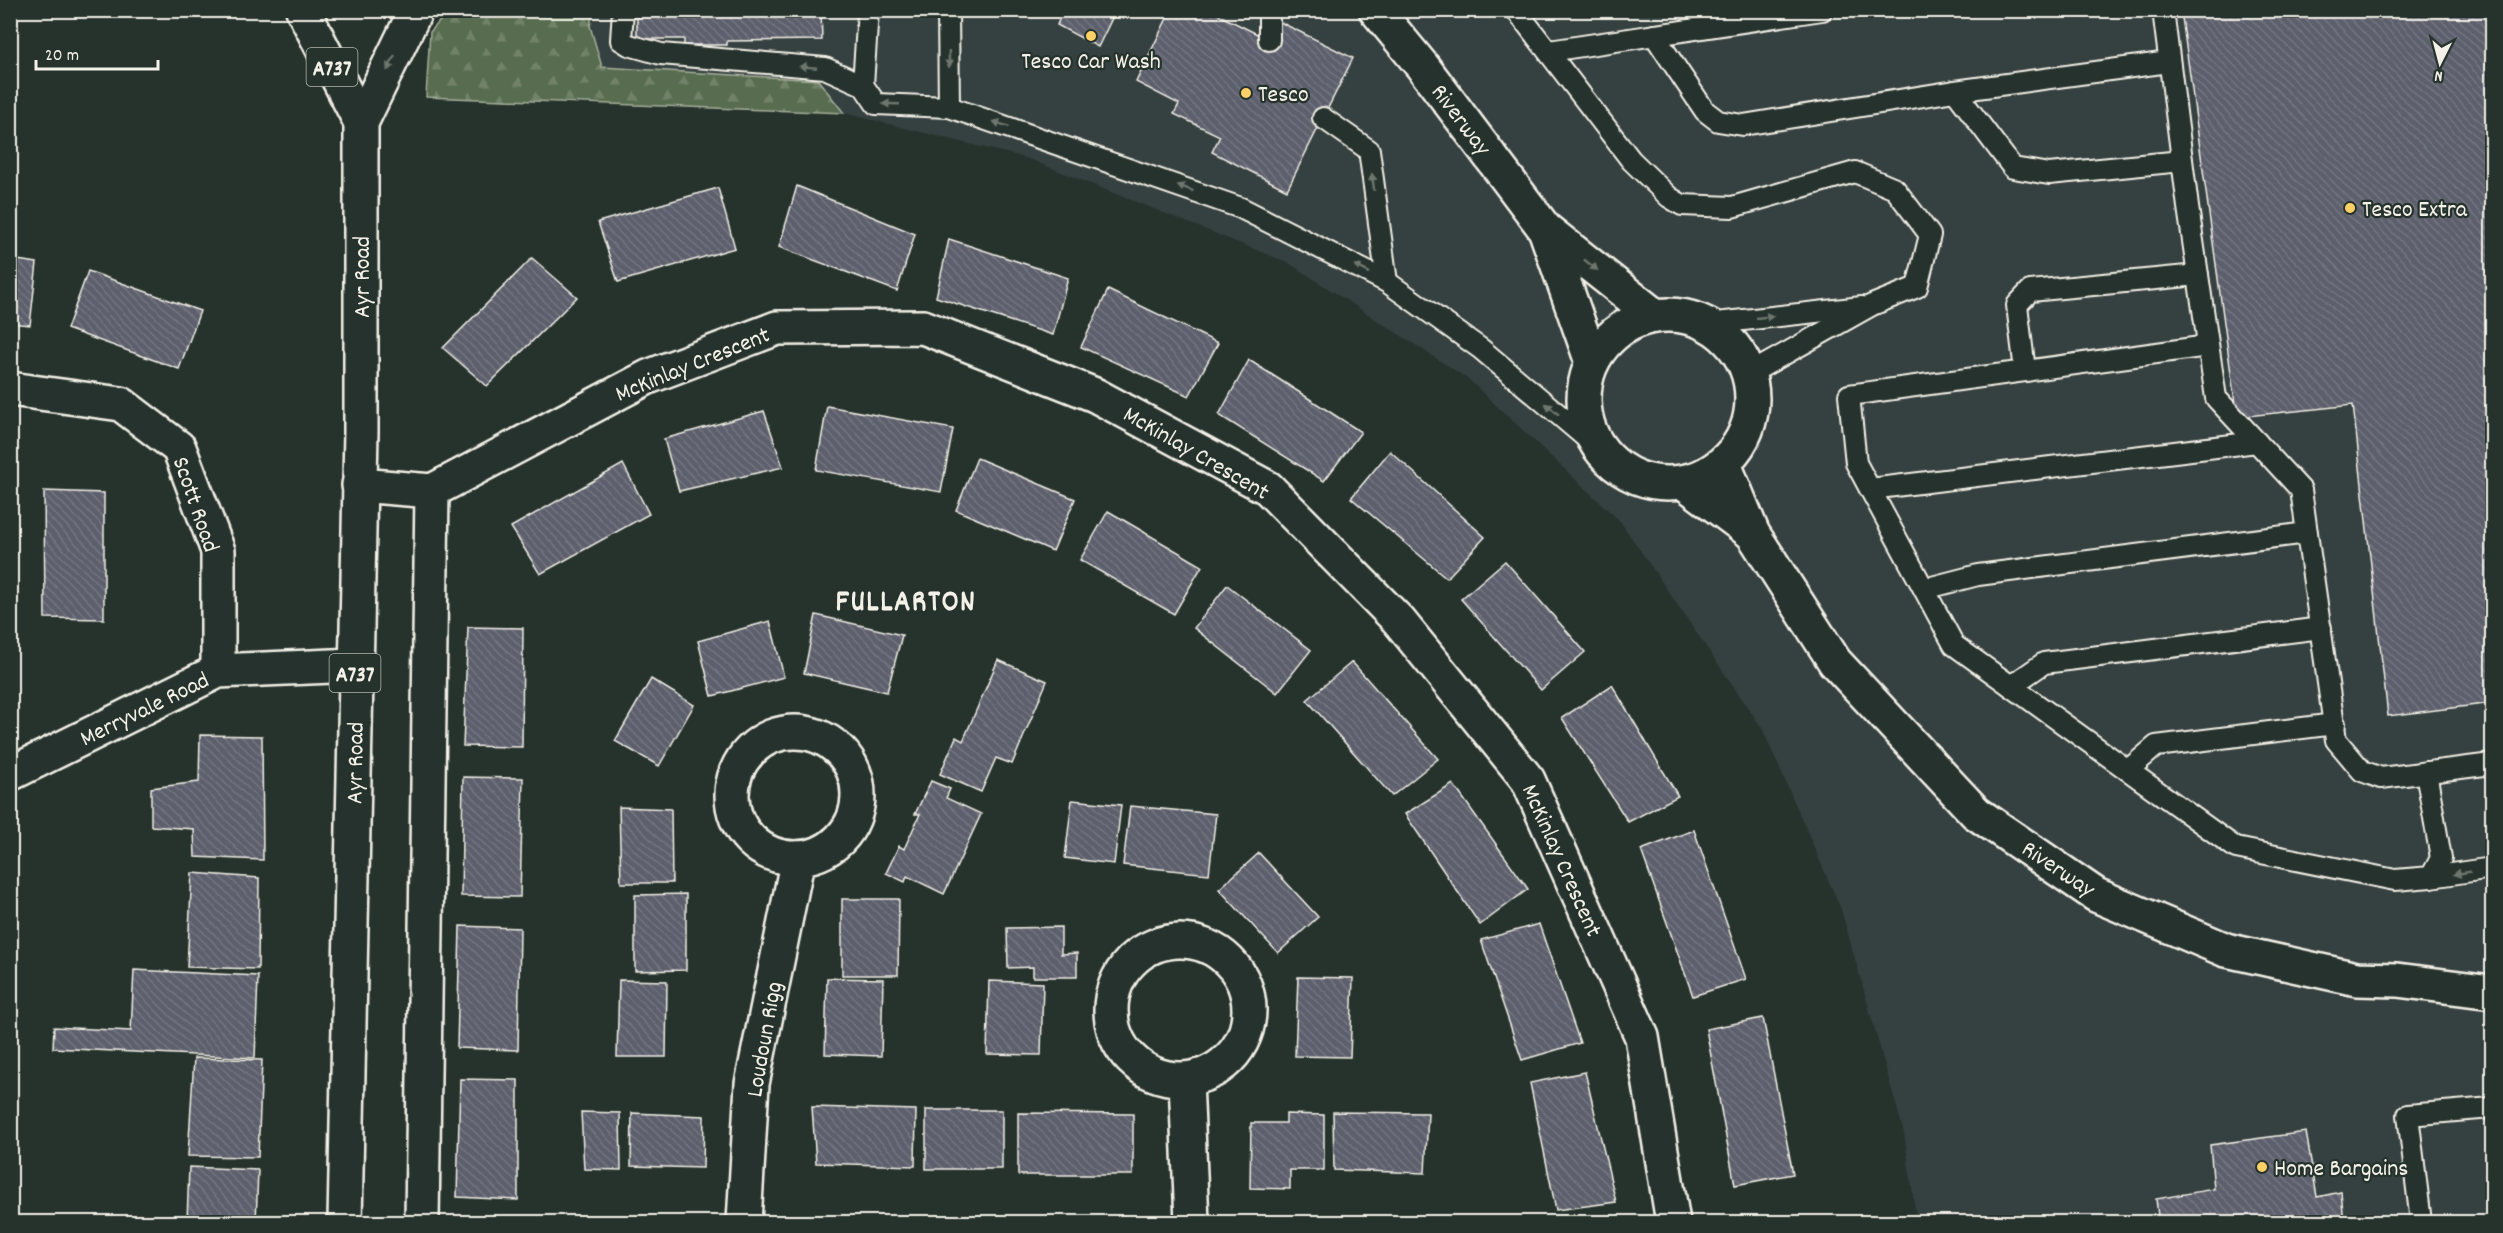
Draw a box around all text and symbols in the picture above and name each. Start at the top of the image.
marker: Tesco Car Wash [1084,29,1098,43]
scale bar [36,33,158,71]
north arrow [2410,33,2470,93]
text: 20 m [45,44,79,69]
place label: Tesco Car Wash [1021,46,1161,80]
road number: A737 [306,48,358,86]
one-way arrow [944,49,953,68]
one-way arrow [386,54,396,72]
one-way arrow [799,62,818,72]
text: N [2433,64,2444,87]
street label: Riverway [1421,78,1499,165]
place label: Tesco [1258,79,1309,113]
marker: Tesco [1239,86,1253,100]
one-way arrow [881,100,900,109]
one-way arrow [992,118,1010,128]
one-way arrow [1369,173,1378,192]
one-way arrow [1176,183,1194,193]
place label: Tesco Extra [2362,194,2468,228]
marker: Tesco Extra [2343,201,2357,215]
street label: Ayr Road [347,236,381,318]
one-way arrow [1583,259,1598,271]
one-way arrow [1353,264,1370,274]
one-way arrow [1755,312,1774,322]
street label: McKinlay Crescent [611,319,776,412]
street label: McKinlay Crescent [1116,399,1275,510]
one-way arrow [1545,403,1560,416]
street label: Scott Road [162,453,226,557]
district label: FULLARTON [836,583,976,626]
road number: A737 [330,654,380,692]
street label: Merryvale Road [75,665,216,757]
street label: Ayr Road [339,722,375,804]
street label: McKinlay Crescent [1511,779,1609,943]
street label: Riverway [2014,833,2102,908]
one-way arrow [2452,868,2471,877]
street label: Loudoun Rigg [739,979,793,1100]
place label: Home Bargains [2274,1153,2408,1187]
marker: Home Bargains [2255,1160,2269,1174]

